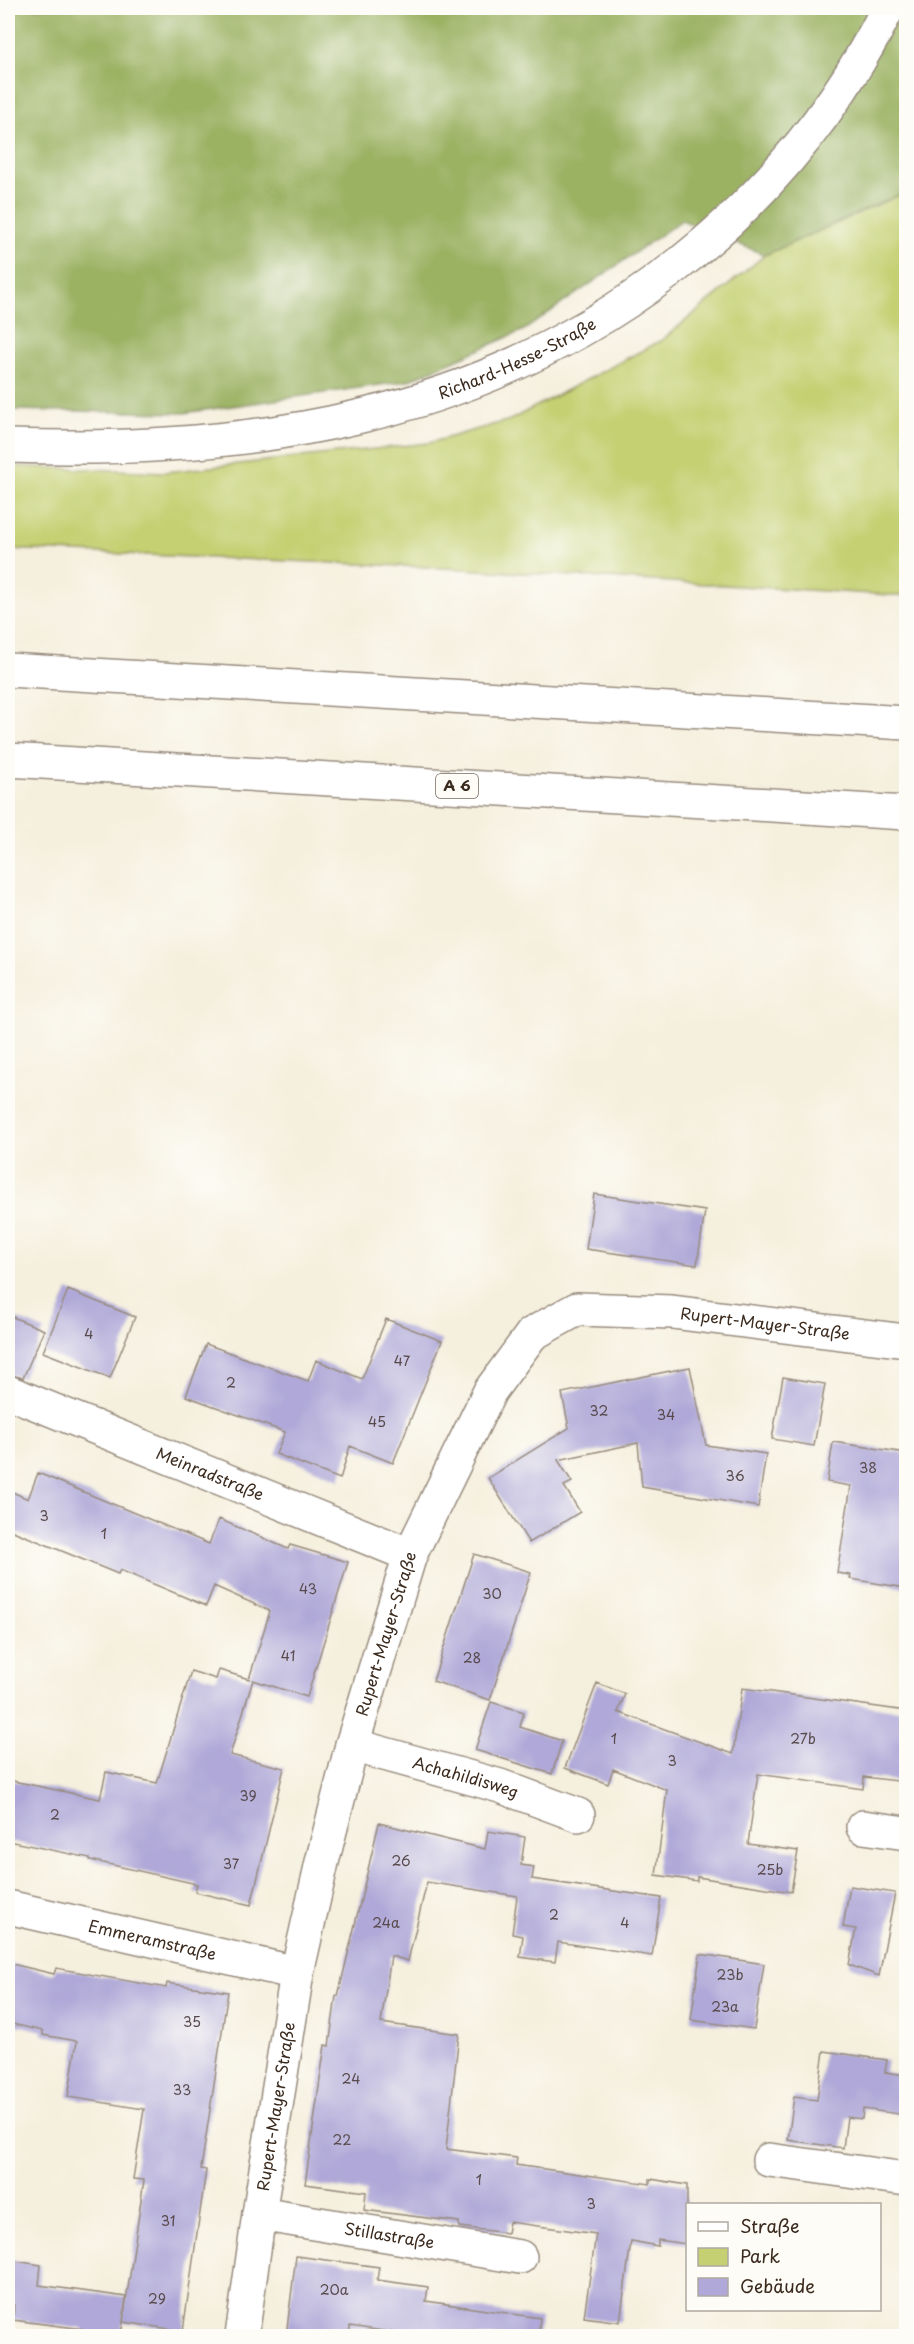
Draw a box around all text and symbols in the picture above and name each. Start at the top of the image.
street label: Richard-Hesse-Straße [435,311,600,404]
road number: A 6 [436,774,478,798]
street label: Rupert-Mayer-Straße [679,1300,851,1345]
house number: 4 [84,1323,94,1344]
house number: 47 [394,1350,411,1371]
house number: 2 [226,1372,236,1393]
house number: 32 [590,1400,608,1421]
house number: 34 [657,1404,675,1425]
house number: 45 [368,1411,386,1432]
street label: Meinradstraße [153,1440,268,1506]
house number: 38 [859,1457,877,1478]
house number: 36 [725,1465,745,1486]
house number: 3 [39,1505,49,1526]
house number: 1 [101,1523,107,1544]
street label: Rupert-Mayer-Straße [349,1548,421,1719]
house number: 43 [299,1578,317,1599]
house number: 30 [482,1583,502,1604]
house number: 41 [281,1645,295,1666]
house number: 28 [463,1647,481,1668]
house number: 1 [611,1728,617,1749]
house number: 27b [790,1728,816,1749]
street label: Achahildisweg [410,1749,522,1803]
house number: 3 [667,1750,677,1771]
house number: 39 [239,1785,257,1806]
house number: 2 [50,1804,60,1825]
house number: 26 [391,1850,411,1871]
house number: 37 [223,1853,240,1874]
house number: 25b [757,1859,783,1880]
house number: 2 [549,1904,559,1925]
house number: 24a [372,1912,400,1933]
house number: 4 [620,1912,630,1933]
street label: Emmeramstraße [86,1913,219,1965]
house number: 23b [716,1964,744,1985]
house number: 23a [711,1996,739,2017]
house number: 35 [183,2011,201,2032]
street label: Rupert-Mayer-Straße [250,2020,300,2193]
house number: 24 [342,2068,360,2089]
house number: 33 [173,2079,191,2100]
house number: 22 [333,2129,351,2150]
house number: 1 [476,2169,482,2190]
house number: 3 [586,2193,596,2214]
legend [686,2203,881,2311]
house number: 31 [161,2210,175,2231]
text: Straße [740,2212,800,2239]
street label: Stillastraße [343,2215,436,2254]
text: Park [740,2242,780,2269]
text: Gebäude [740,2272,815,2299]
house number: 20a [320,2279,349,2300]
house number: 29 [148,2288,166,2309]

